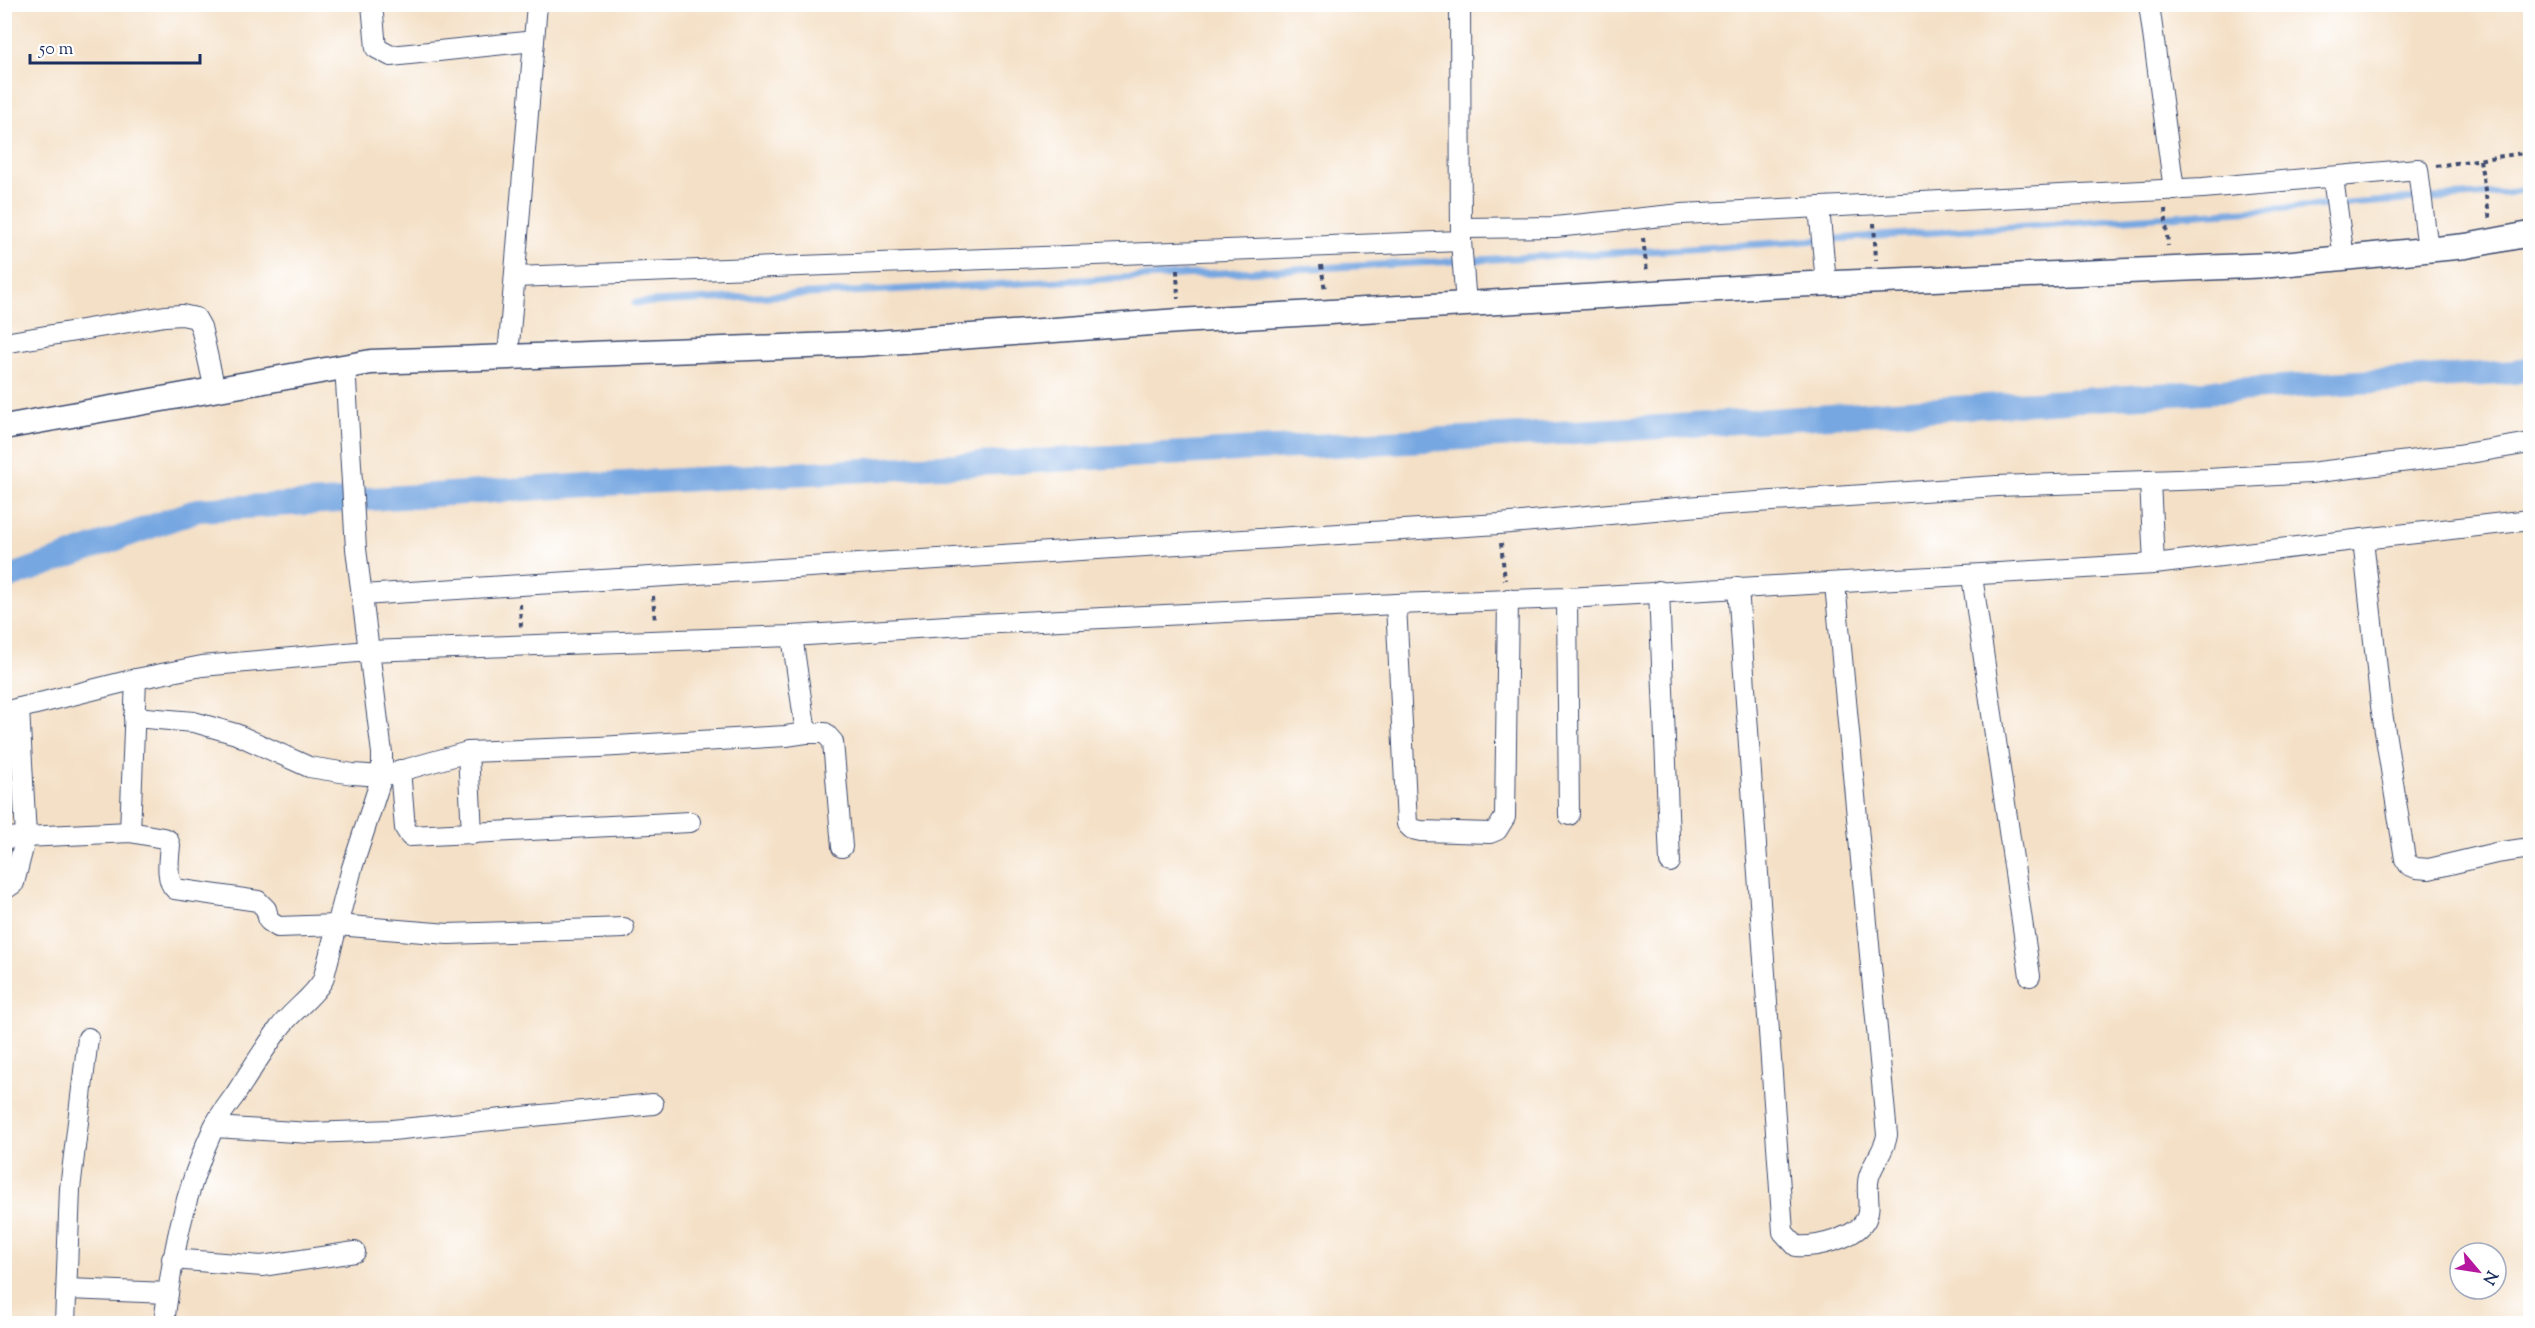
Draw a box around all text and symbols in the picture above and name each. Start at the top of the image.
scale bar [30,27,200,65]
text: 50 m [38,37,74,63]
north arrow [2448,1241,2508,1301]
text: N [2476,1266,2502,1288]

